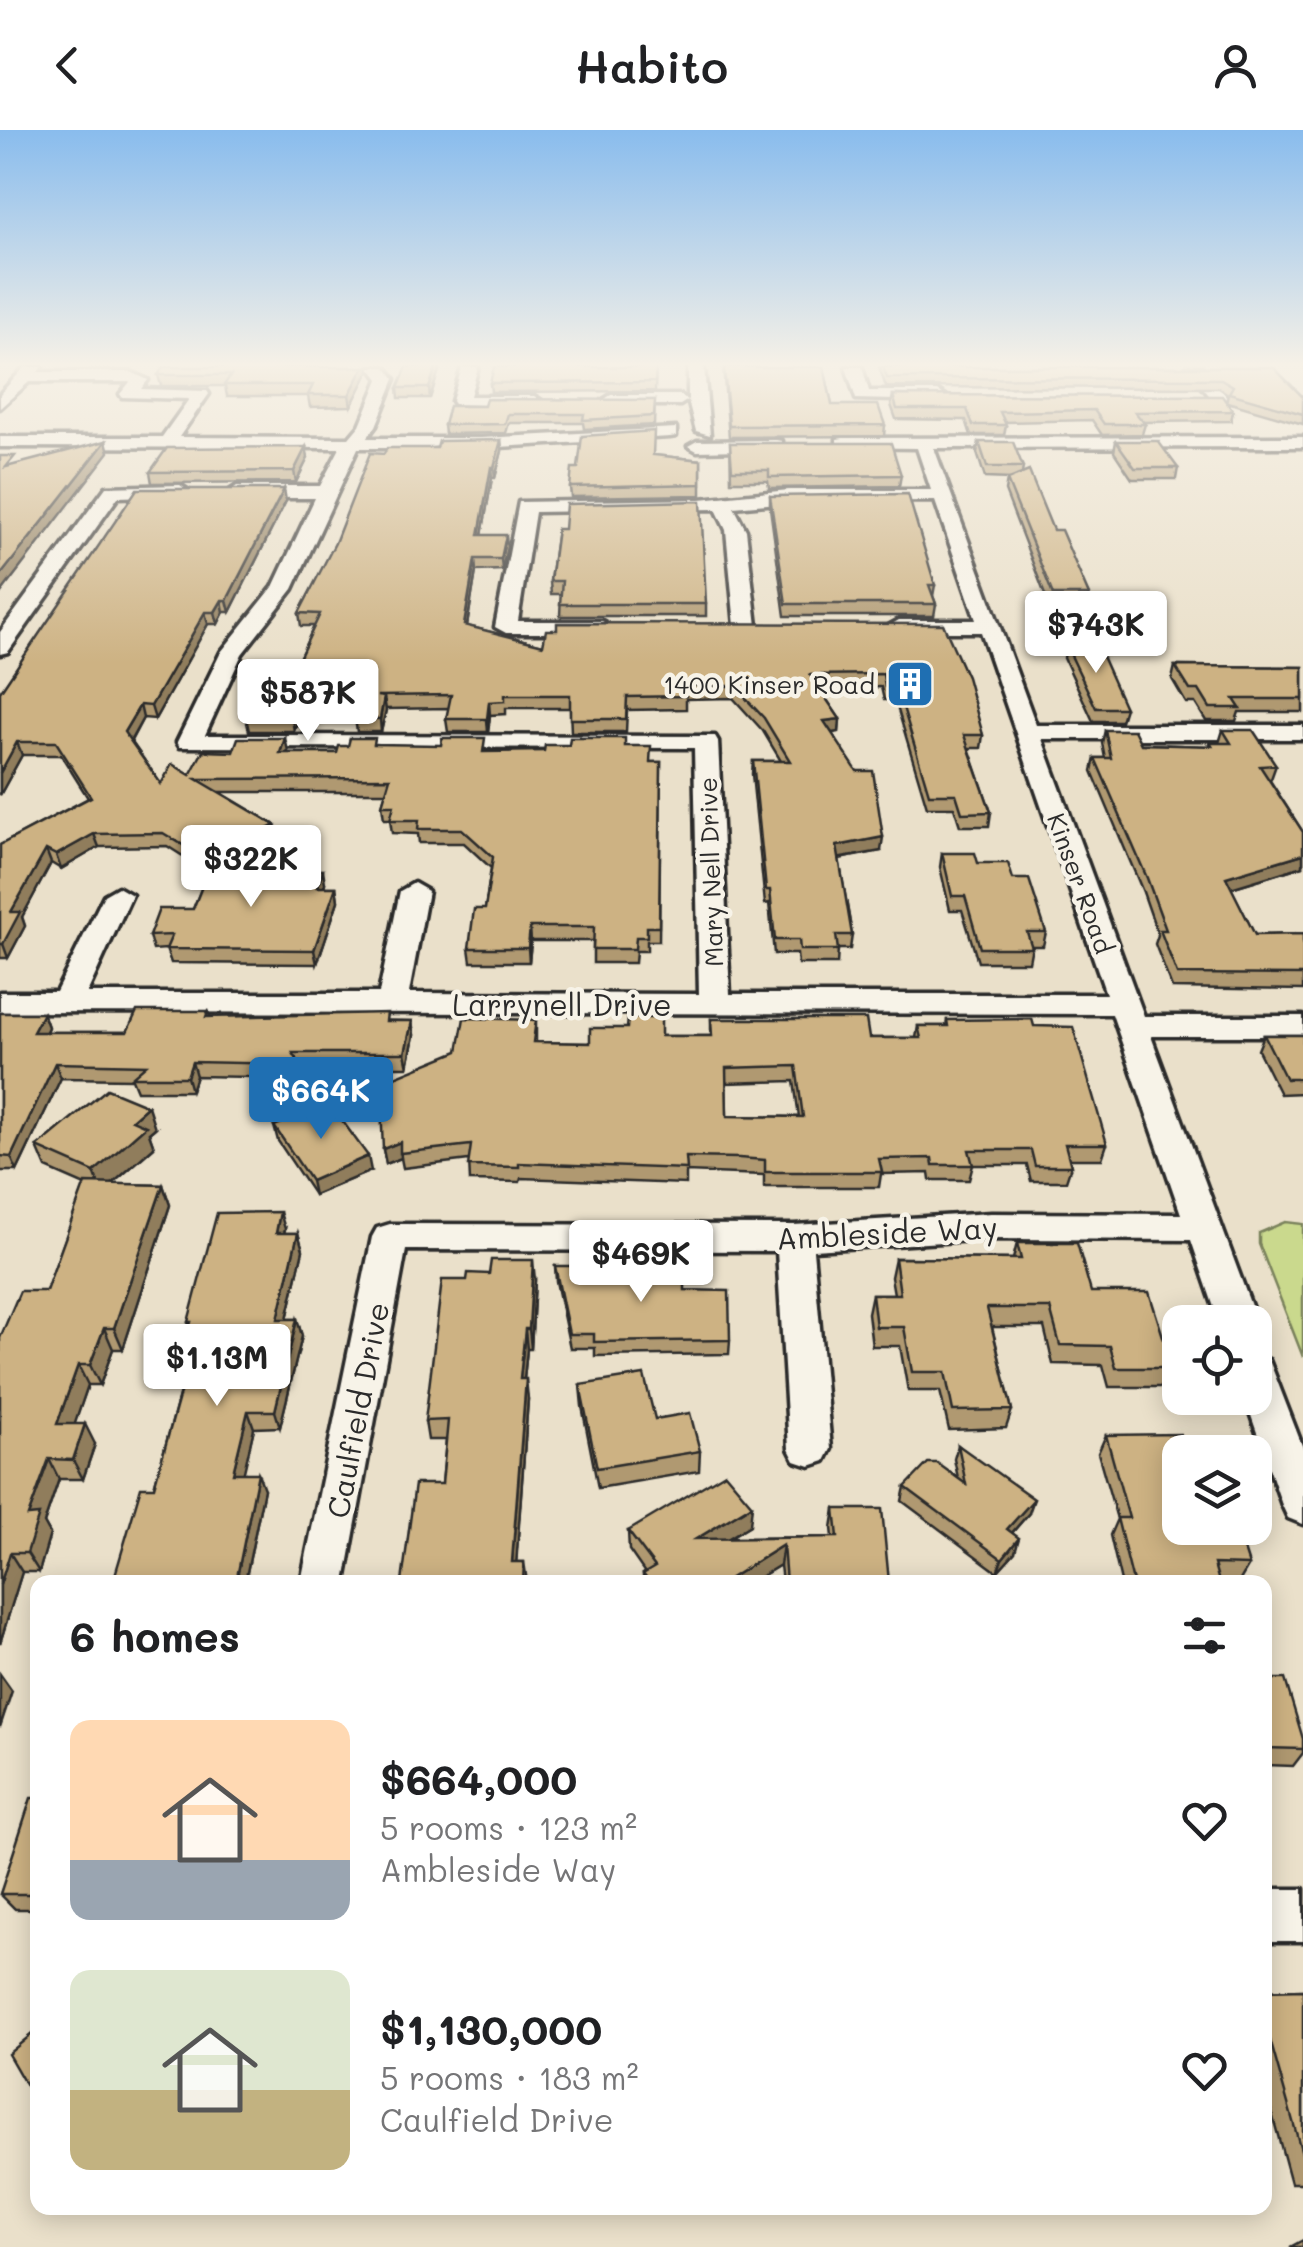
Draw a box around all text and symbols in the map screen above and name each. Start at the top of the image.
text: Habito [575,36,728,94]
icon: back [40,38,95,93]
icon: person [1208,38,1263,93]
pin: $743K [1026,591,1166,676]
text: $743K [1047,602,1145,644]
building icon: 1400 Kinser Road [884,658,936,710]
pin: $587K [238,659,378,744]
place label: 1400 Kinser Road [663,668,875,700]
text: $587K [259,670,357,712]
street label: Mary Nell Drive [691,777,730,967]
street label: Kinser Road [1041,808,1121,958]
pin: $322K [181,825,321,910]
text: $322K [203,836,299,878]
street label: Larrynell Drive [452,984,672,1024]
pin: $664K [251,1057,391,1142]
text: $664K [271,1068,371,1110]
street label: Ambleside Way [775,1206,999,1258]
pin: $469K [571,1220,711,1305]
text: $469K [591,1231,691,1273]
street label: Caulfield Drive [316,1299,398,1521]
map controls [1162,1305,1272,1545]
button: locate [1162,1305,1272,1415]
pin: $1.13M [136,1324,298,1409]
text: $1.13M [165,1335,269,1377]
button: layers [1162,1435,1272,1545]
text: 6 homes [70,1608,240,1663]
icon: filters [1177,1608,1232,1663]
text: $664,000 [380,1751,577,1806]
icon: home [150,1760,270,1880]
icon: heart [1177,1793,1232,1848]
text: 5 rooms · 123 m² [380,1806,637,1848]
text: Ambleside Way [380,1848,616,1890]
text: $1,130,000 [380,2001,602,2056]
icon: home [150,2010,270,2130]
icon: heart [1177,2043,1232,2098]
text: 5 rooms · 183 m² [380,2056,639,2098]
text: Caulfield Drive [380,2098,614,2140]

